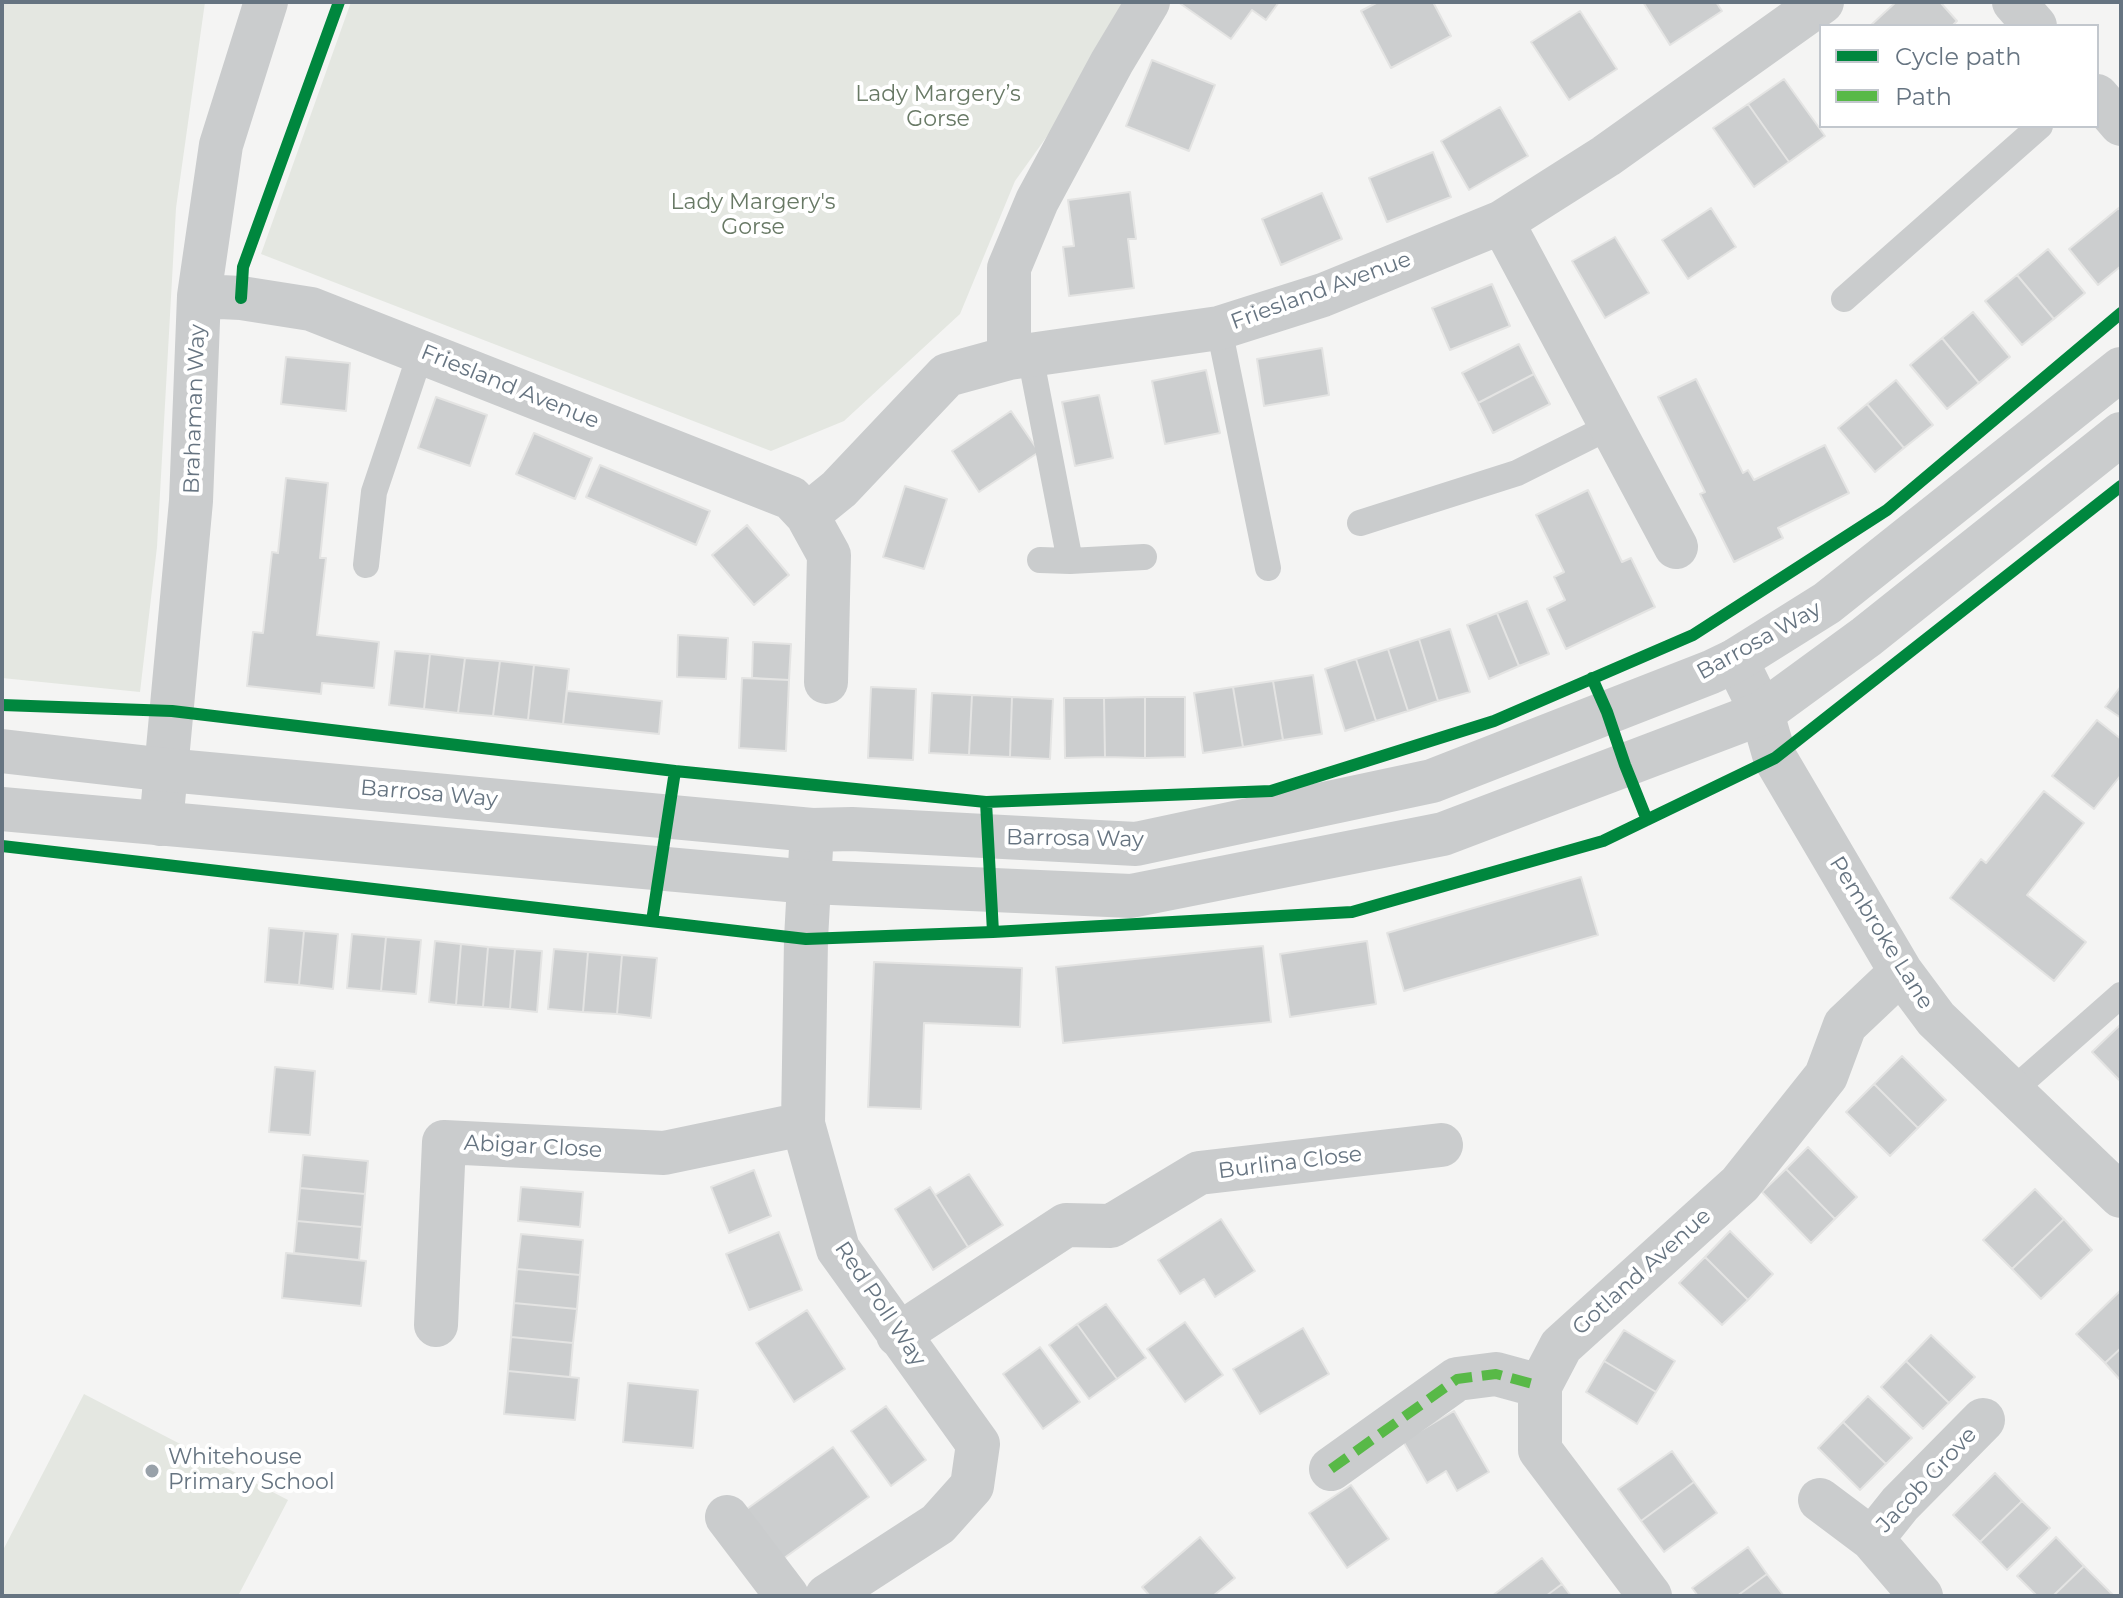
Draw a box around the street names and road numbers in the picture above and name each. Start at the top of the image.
street label: Friesland Avenue [1227,246,1415,336]
street label: Brahaman Way [179,324,211,494]
street label: Friesland Avenue [417,339,603,435]
street label: Barrosa Way [1692,596,1826,686]
street label: Barrosa Way [359,775,499,813]
street label: Barrosa Way [1006,825,1144,853]
street label: Pembroke Lane [1823,852,1939,1014]
street label: Abigar Close [463,1130,603,1164]
street label: Burlina Close [1217,1141,1363,1185]
street label: Gotland Avenue [1567,1203,1717,1341]
street label: Red Poll Way [829,1237,931,1371]
street label: Jacob Grove [1871,1422,1983,1538]

